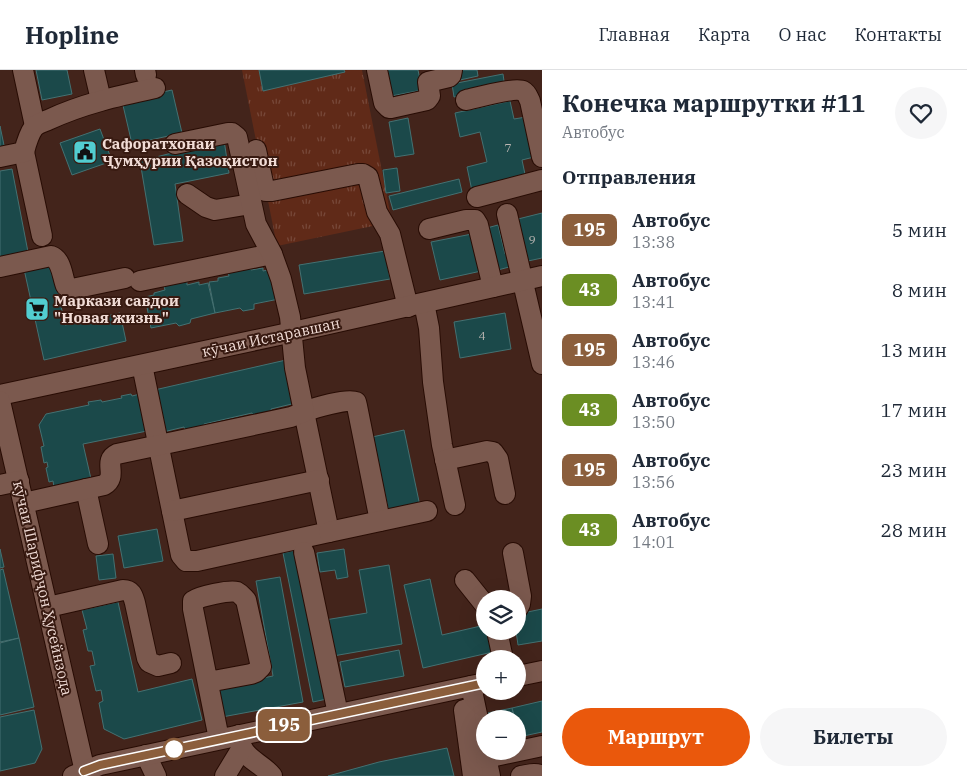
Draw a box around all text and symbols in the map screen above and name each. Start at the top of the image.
text: Hopline [25,19,119,51]
text: Главная [598,23,670,46]
text: Карта [698,23,750,46]
text: О нас [778,23,826,46]
text: Контакты [854,23,942,46]
text: Конечка маршрутки #11 [562,87,865,119]
button: heart [895,87,947,139]
text: Автобус [562,122,625,142]
place label: Сафоратхонаи Ҷумҳурии Қазоқистон [102,134,278,170]
public building icon: Сафоратхонаи Ҷумҳурии Қазоқистон [72,139,98,165]
house number: 7 [504,140,512,155]
text: Отправления [562,165,696,189]
text: Автобус [632,208,710,232]
text: 195 [573,218,606,241]
text: 5 мин [892,218,947,242]
house number: 9 [528,232,536,247]
text: 13:38 [632,232,675,252]
text: Автобус [632,268,710,292]
text: 43 [579,278,600,301]
text: 8 мин [892,278,947,302]
place label: Маркази савдои "Новая жизнь" [54,291,179,327]
text: 13:41 [632,292,675,312]
supermarket icon: Маркази савдои "Новая жизнь" [24,296,50,322]
street label: кӯчаи Истаравшан [200,313,342,361]
house number: 4 [478,328,486,343]
text: Автобус [632,328,710,352]
text: 195 [573,338,606,361]
text: 13 мин [880,338,947,362]
text: 13:46 [632,352,675,372]
text: Автобус [632,388,710,412]
text: 43 [579,398,600,421]
text: 17 мин [880,398,947,422]
text: 13:50 [632,412,675,432]
text: Автобус [632,448,710,472]
text: 195 [573,458,606,481]
text: 23 мин [880,458,947,482]
text: 13:56 [632,472,675,492]
street label: кӯчаи Шарифҷон Ҳусейнзода [9,479,77,697]
text: Автобус [632,508,710,532]
text: 43 [579,518,600,541]
text: 28 мин [880,518,947,542]
text: 14:01 [632,532,675,552]
map controls [476,590,526,760]
button: layers [476,590,526,640]
button: + [476,650,526,700]
button: Маршрут [562,708,750,766]
button: Билеты [760,708,947,766]
line badge: 195 [255,709,313,741]
button: − [476,710,526,760]
text: 195 [268,713,300,736]
unlabelled marker [163,738,185,760]

